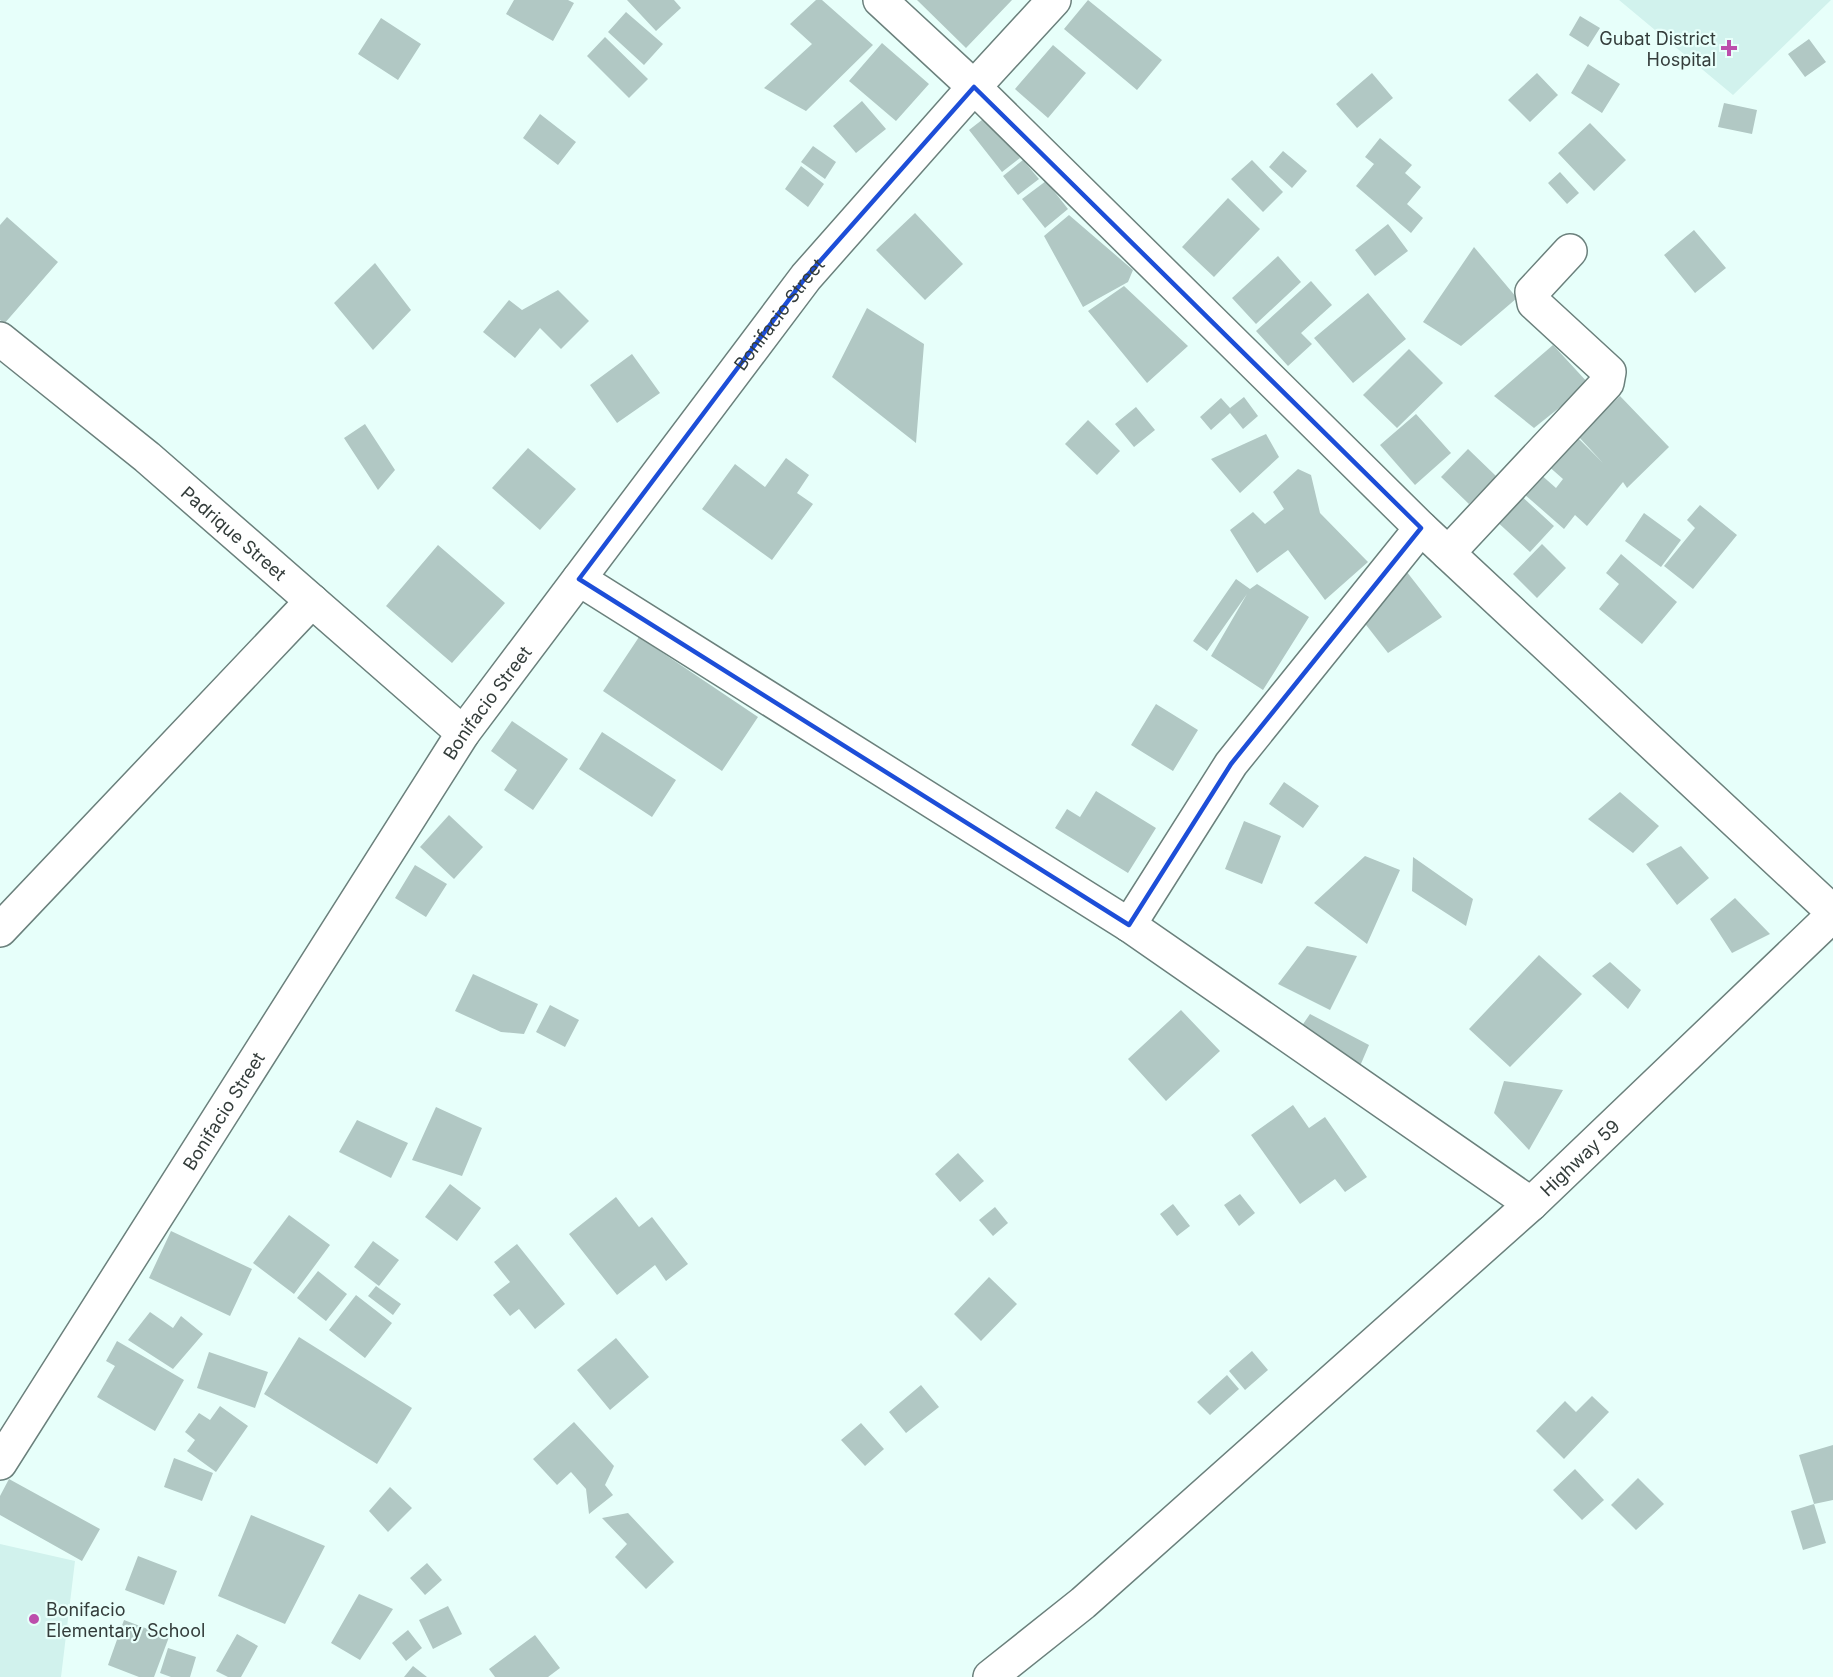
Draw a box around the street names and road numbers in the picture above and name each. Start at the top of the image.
street label: Bonifacio Street [729,254,828,374]
street label: Padrique Street [177,482,291,584]
street label: Bonifacio Street [439,642,535,763]
street label: Bonifacio Street [178,1048,269,1174]
street label: Highway 59 [1536,1115,1623,1200]

